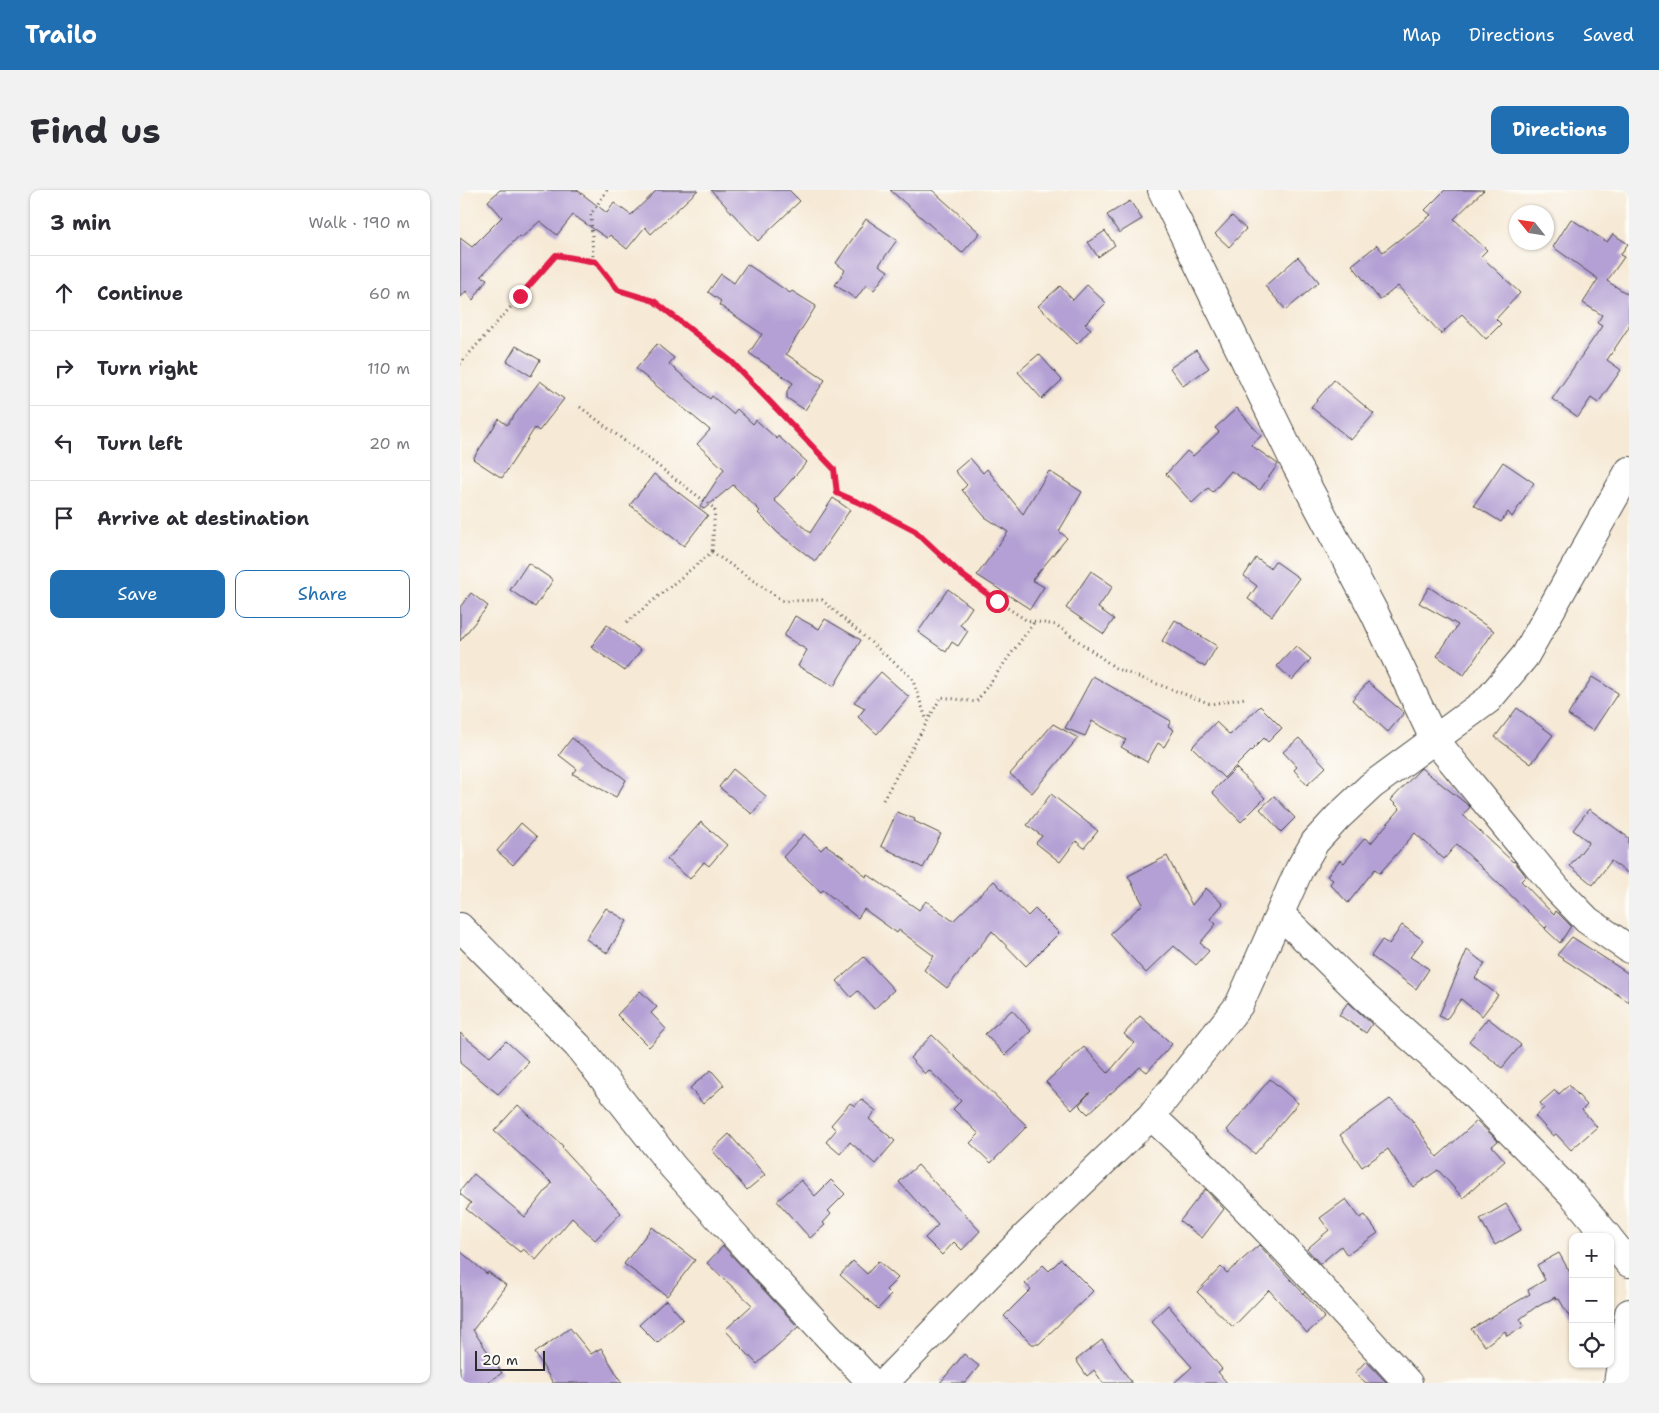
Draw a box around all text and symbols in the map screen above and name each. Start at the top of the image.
text: Trailo [25,19,97,51]
text: Map [1403,23,1441,47]
text: Directions [1469,23,1555,47]
text: Saved [1583,23,1634,47]
button: Directions [1491,106,1629,154]
text: Find us [30,107,161,154]
north arrow [1509,205,1554,250]
text: 3 min [50,209,111,237]
text: Walk · 190 m [308,212,410,233]
icon: ahead [50,279,78,307]
text: Continue [97,281,183,306]
text: 60 m [369,283,410,304]
route end [509,285,532,308]
icon: right [50,354,78,382]
text: Turn right [97,356,198,381]
text: 110 m [367,358,410,379]
icon: left [50,429,78,457]
text: Turn left [97,431,183,456]
text: 20 m [369,433,410,454]
icon: arrive [50,504,78,532]
text: Arrive at destination [97,506,309,531]
button: Save [50,570,225,618]
button: Share [235,570,410,618]
route start [986,590,1009,613]
map controls [1569,1233,1614,1368]
button: + [1569,1233,1614,1278]
button: − [1569,1278,1614,1323]
button: locate [1569,1323,1614,1368]
scale bar [475,1348,545,1371]
text: 20 m [482,1351,518,1369]

